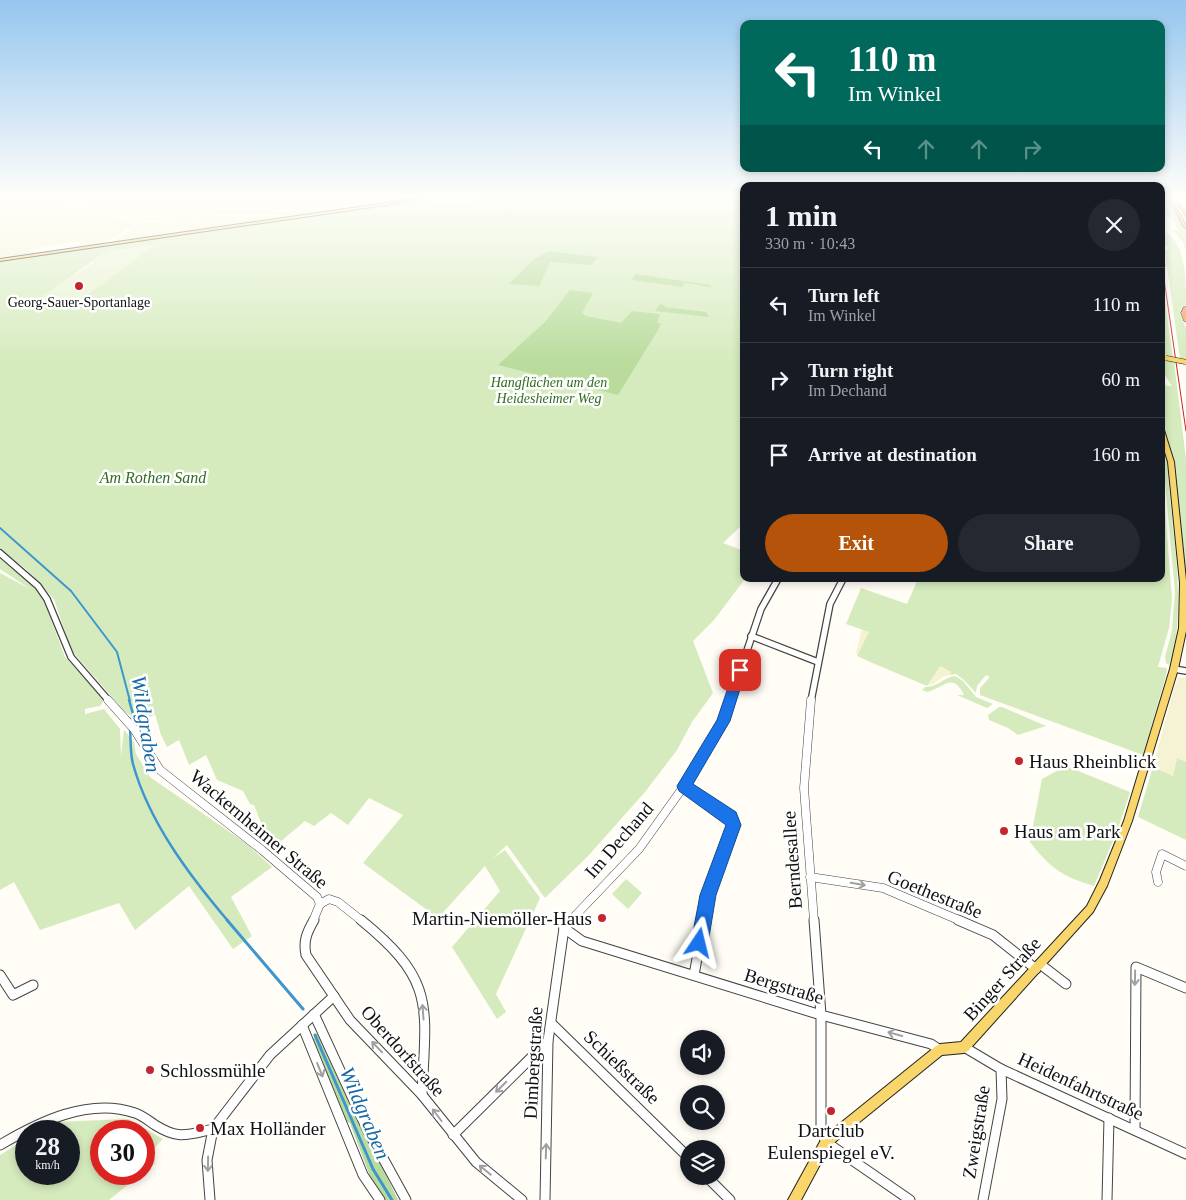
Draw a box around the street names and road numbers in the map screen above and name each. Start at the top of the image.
street label: Wackernheimer Straße [186,765,332,893]
street label: Im Dechand [580,798,658,882]
street label: Berndesallee [778,810,806,910]
street label: Goethestraße [885,865,985,923]
street label: Binger Straße [959,933,1045,1025]
street label: Bergstraße [742,964,826,1008]
street label: Oberdorfstraße [357,1001,449,1101]
street label: Dimbergstraße [520,1006,546,1120]
street label: Schießstraße [580,1026,664,1108]
street label: Heidenfahrtstraße [1015,1048,1147,1124]
street label: Zweigstraße [958,1084,994,1180]

